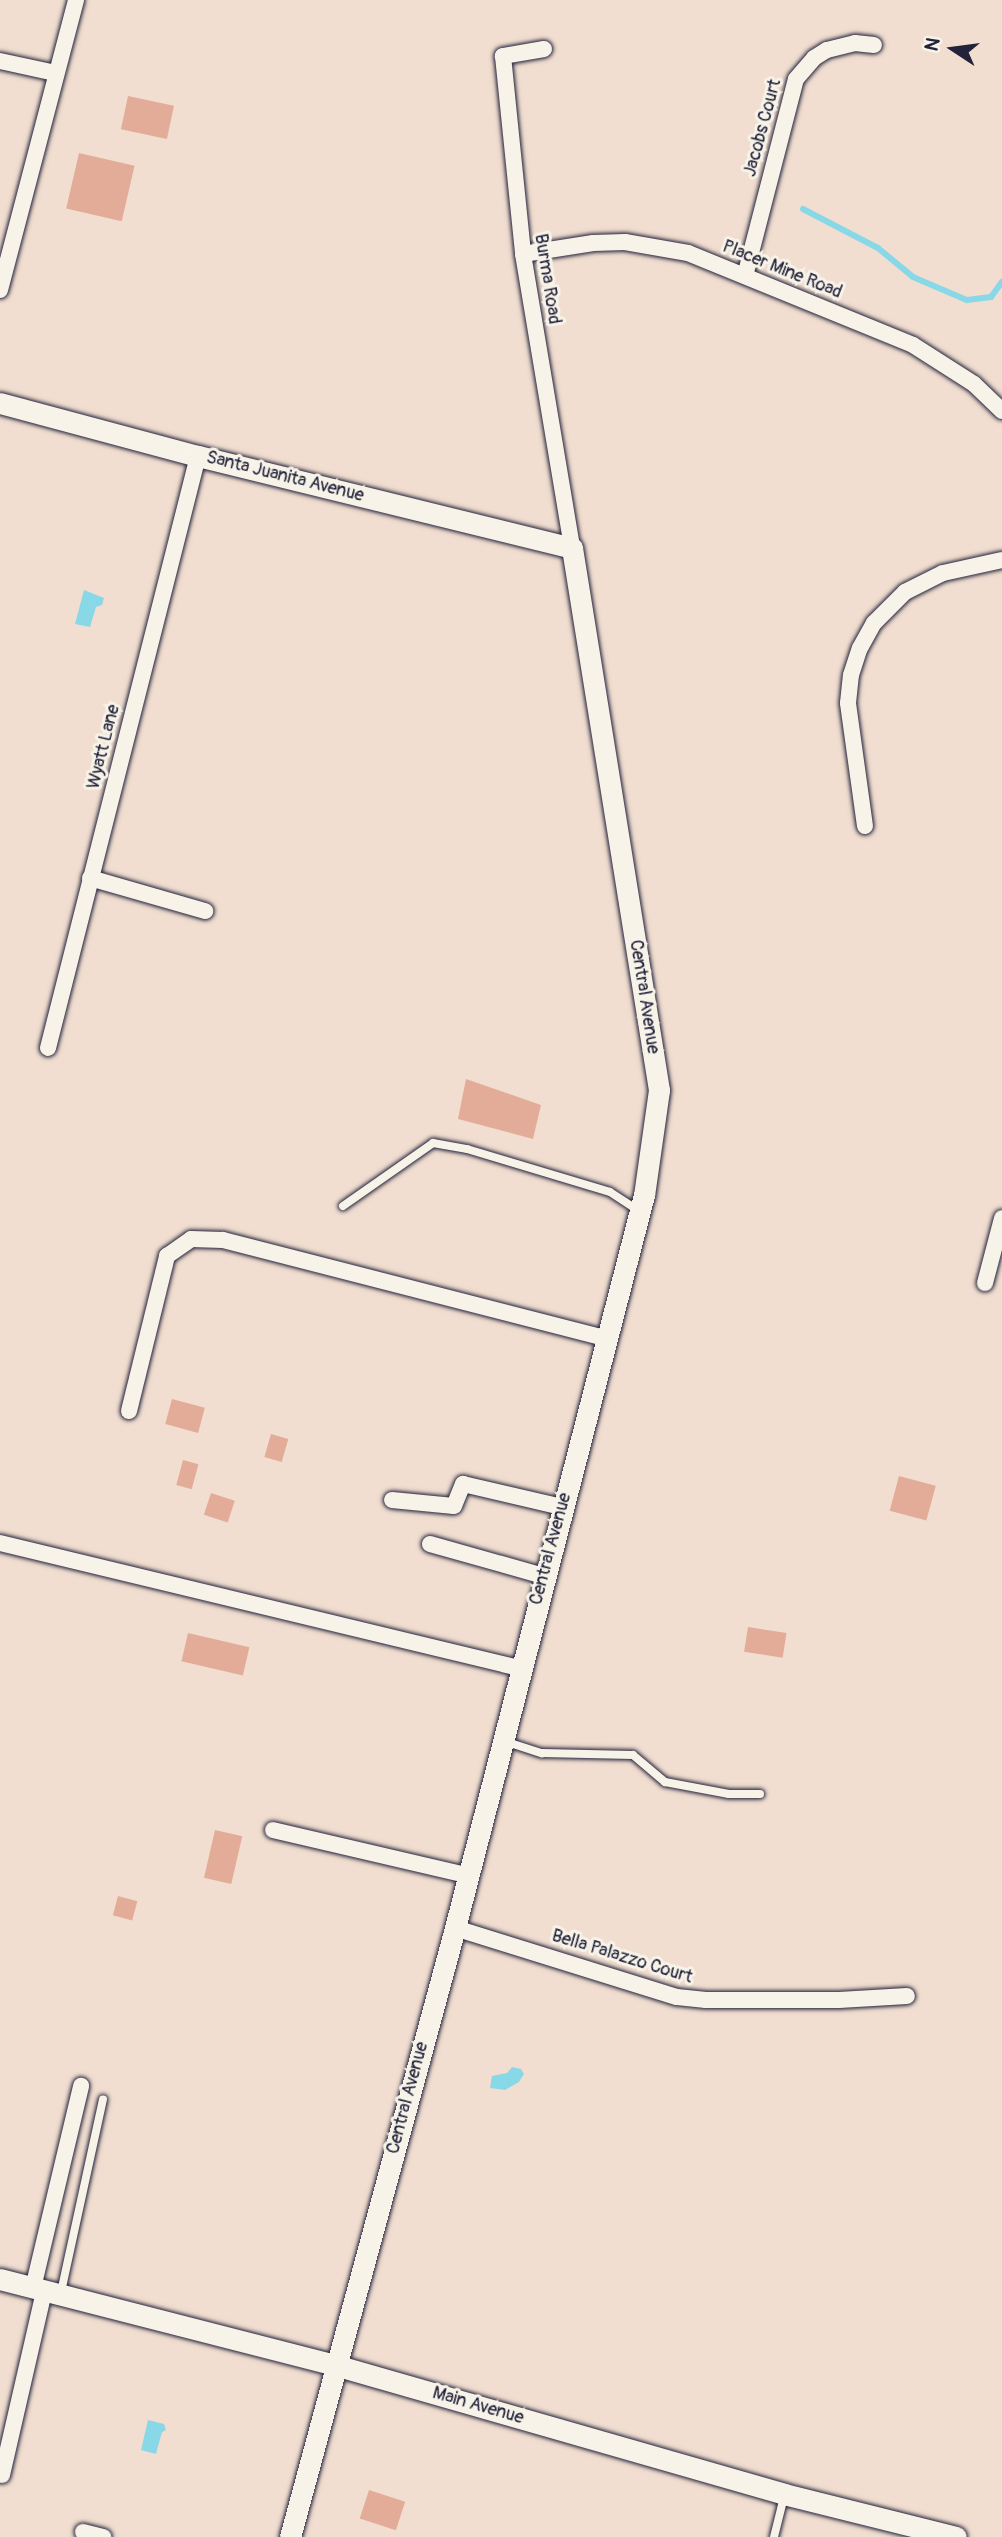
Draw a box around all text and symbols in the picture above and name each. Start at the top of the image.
north arrow [918,14,988,84]
text: N [919,35,946,53]
street label: Jacobs Court [740,77,786,179]
street label: Burma Road [529,232,565,326]
street label: Placer Mine Road [719,236,845,304]
street label: Santa Juanita Avenue [204,447,366,507]
street label: Wyatt Lane [83,702,125,792]
street label: Central Avenue [624,938,664,1056]
street label: Central Avenue [526,1491,576,1607]
street label: Bella Palazzo Court [549,1925,695,1989]
street label: Central Avenue [383,2040,433,2156]
street label: Main Avenue [430,2383,526,2429]

